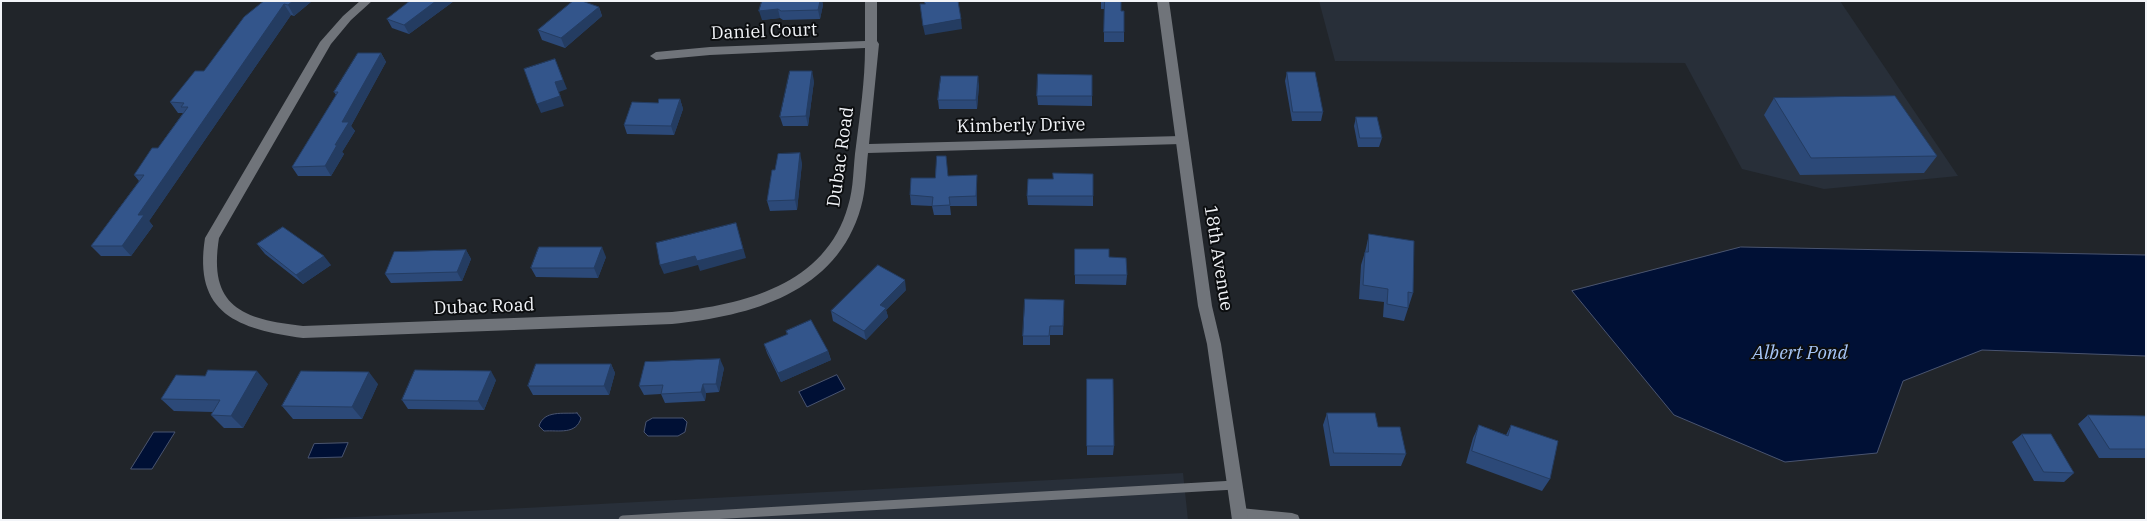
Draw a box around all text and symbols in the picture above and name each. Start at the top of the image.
street label: Daniel Court [711,19,817,45]
street label: Dubac Road [823,105,859,209]
street label: Kimberly Drive [956,114,1086,138]
street label: 18th Avenue [1199,204,1237,312]
street label: Dubac Road [433,294,535,320]
water label: Albert Pond [1752,343,1848,365]

